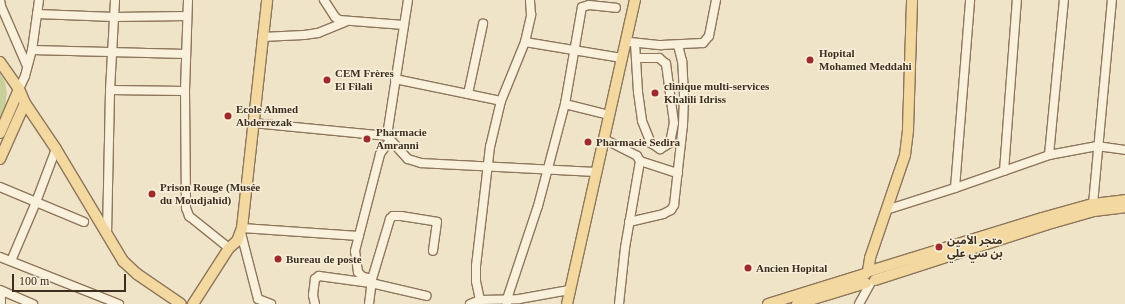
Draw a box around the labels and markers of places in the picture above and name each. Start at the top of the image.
place label: Hopital Mohamed Meddahi [819,47,912,73]
marker: Hopital Mohamed Meddahi [804,54,816,66]
place label: CEM Frères El Filali [335,67,394,93]
marker: CEM Frères El Filali [322,75,332,85]
place label: clinique multi-services Khalili Idriss [664,80,769,106]
marker: clinique multi-services Khalili Idriss [649,87,661,99]
place label: Ecole Ahmed Abderrezak [236,103,299,129]
marker: Ecole Ahmed Abderrezak [223,111,233,121]
place label: Pharmacie Amranni [376,126,427,152]
marker: Pharmacie Amranni [361,133,373,145]
place label: Pharmacie Sedira [596,135,680,149]
marker: Pharmacie Sedira [583,137,593,147]
place label: Prison Rouge (Musée du Moudjahid) [160,181,260,207]
marker: Prison Rouge (Musée du Moudjahid) [147,189,157,199]
place label: متجر الأمين بن سي علي [947,234,1003,260]
marker: متجر الأمين بن سي علي [934,242,944,252]
place label: Bureau de poste [286,252,362,266]
marker: Bureau de poste [273,254,283,264]
place label: Ancien Hopital [756,261,827,275]
marker: Ancien Hopital [743,263,753,273]

